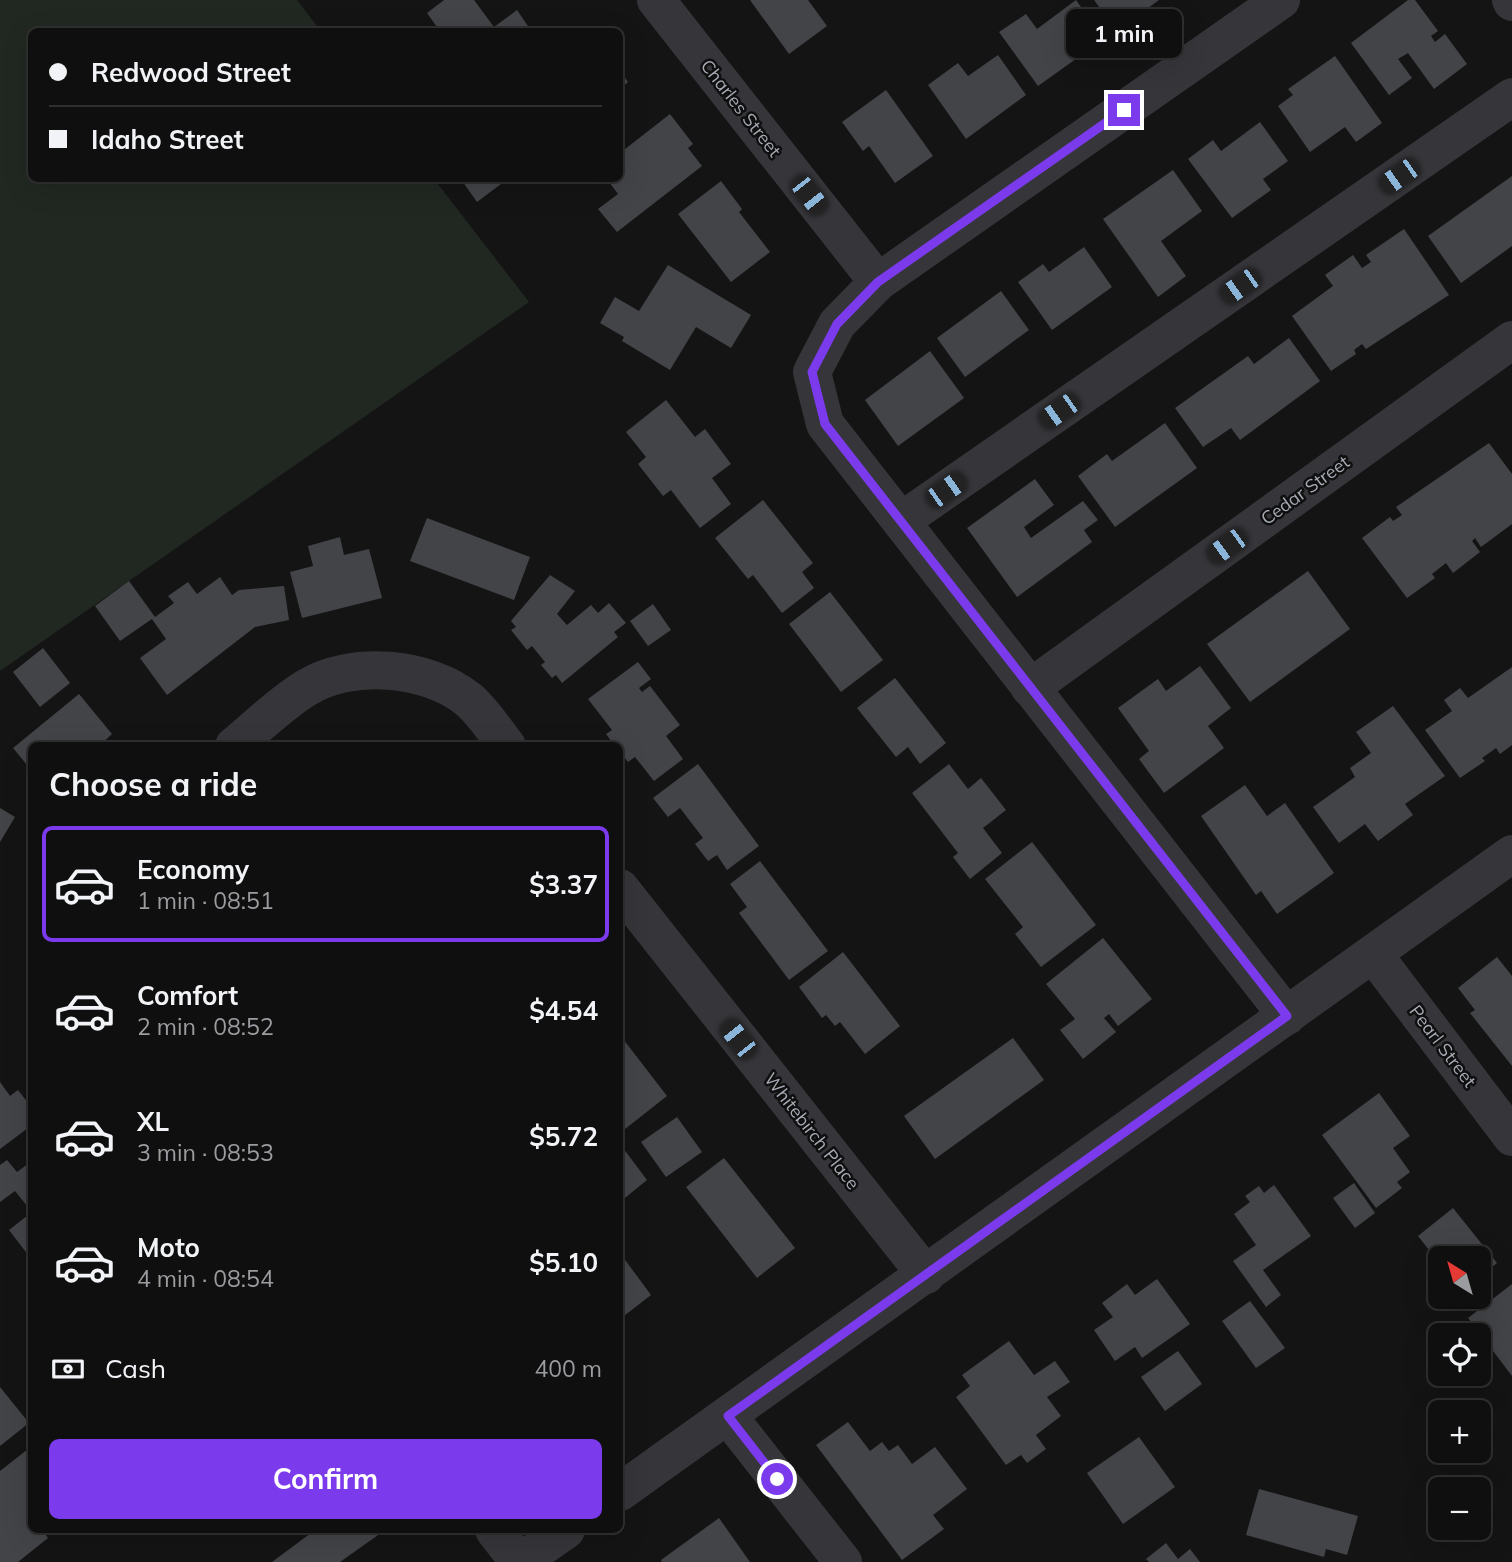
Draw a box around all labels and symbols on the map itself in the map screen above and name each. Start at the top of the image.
callout: 1 min [1066,8,1182,57]
street label: Charles Street [696,55,786,161]
route end [1108,94,1140,126]
car [1376,155,1423,197]
car [788,172,831,218]
car [1217,265,1264,307]
car [1036,390,1083,432]
street label: Cedar Street [1256,450,1354,530]
car [923,469,970,511]
car [1204,525,1251,567]
street label: Pearl Street [1405,1000,1481,1092]
car [717,1016,760,1062]
street label: Whitebirch Place [759,1068,865,1194]
north arrow [1428,1246,1491,1309]
route start [761,1463,793,1495]

